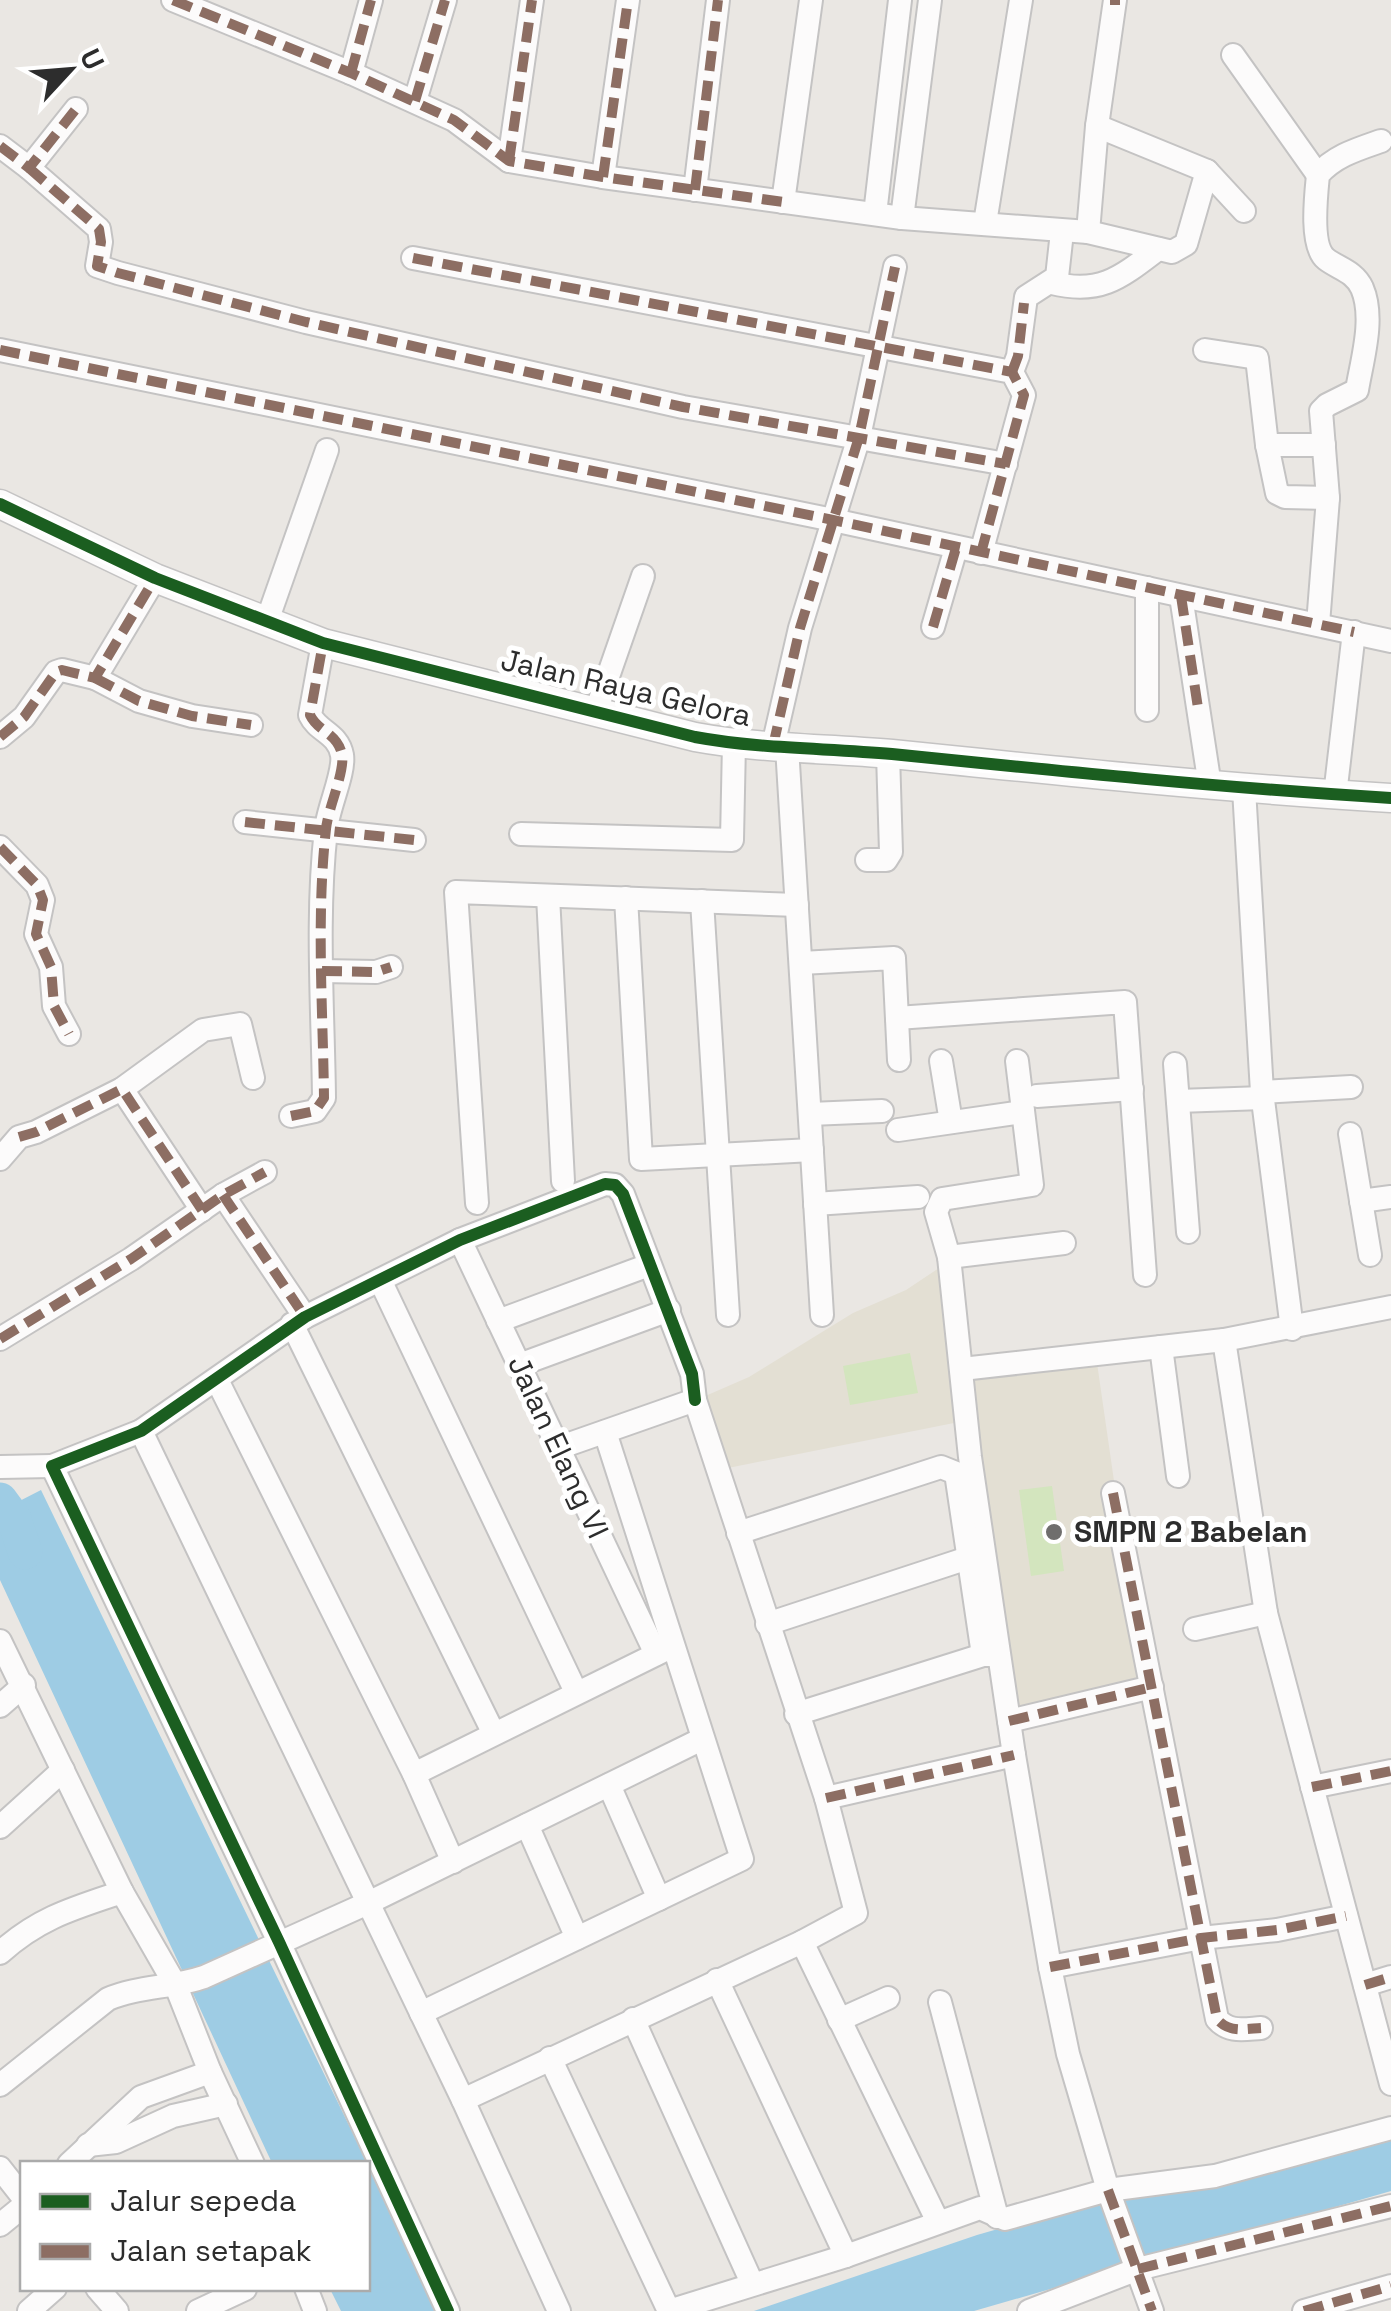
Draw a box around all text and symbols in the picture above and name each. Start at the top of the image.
north arrow [20,20,120,120]
text: U [72,43,113,75]
street label: Jalan Raya Gelora [497,640,755,735]
street label: Jalan Elang VI [499,1349,618,1544]
place label: SMPN 2 Babelan [1074,1512,1307,1551]
marker: SMPN 2 Babelan [1043,1521,1065,1543]
legend [20,2161,370,2291]
text: Jalur sepeda [110,2181,296,2220]
text: Jalan setapak [110,2231,312,2270]

